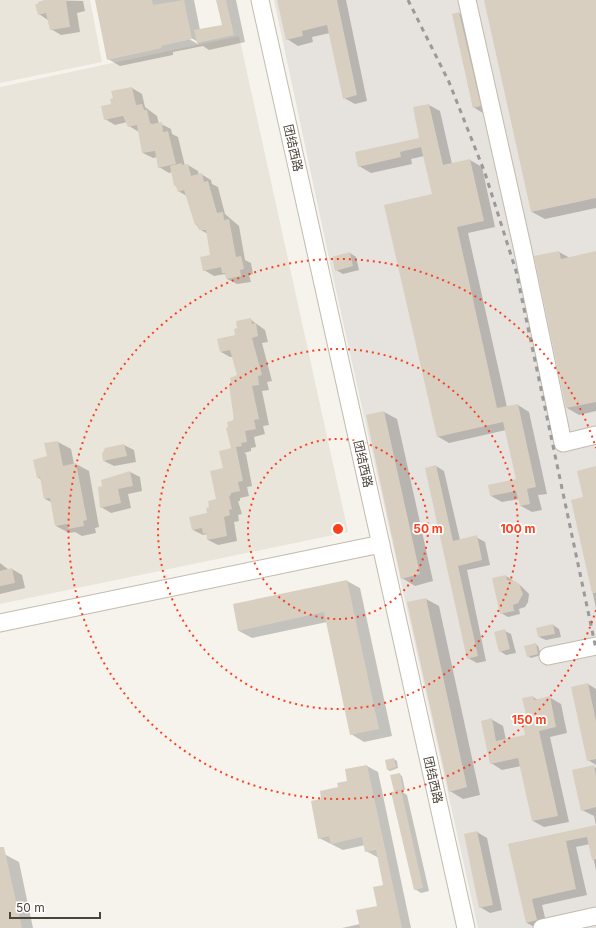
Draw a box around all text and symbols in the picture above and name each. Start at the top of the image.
street label: 团结西路 [281,123,306,173]
street label: 团结西路 [351,439,376,489]
text: 50 m [413,521,443,536]
text: 100 m [500,521,536,536]
centre of rings [331,522,345,536]
text: 150 m [512,712,546,727]
street label: 团结西路 [421,755,446,805]
scale bar [10,894,100,920]
text: 50 m [16,900,45,915]

